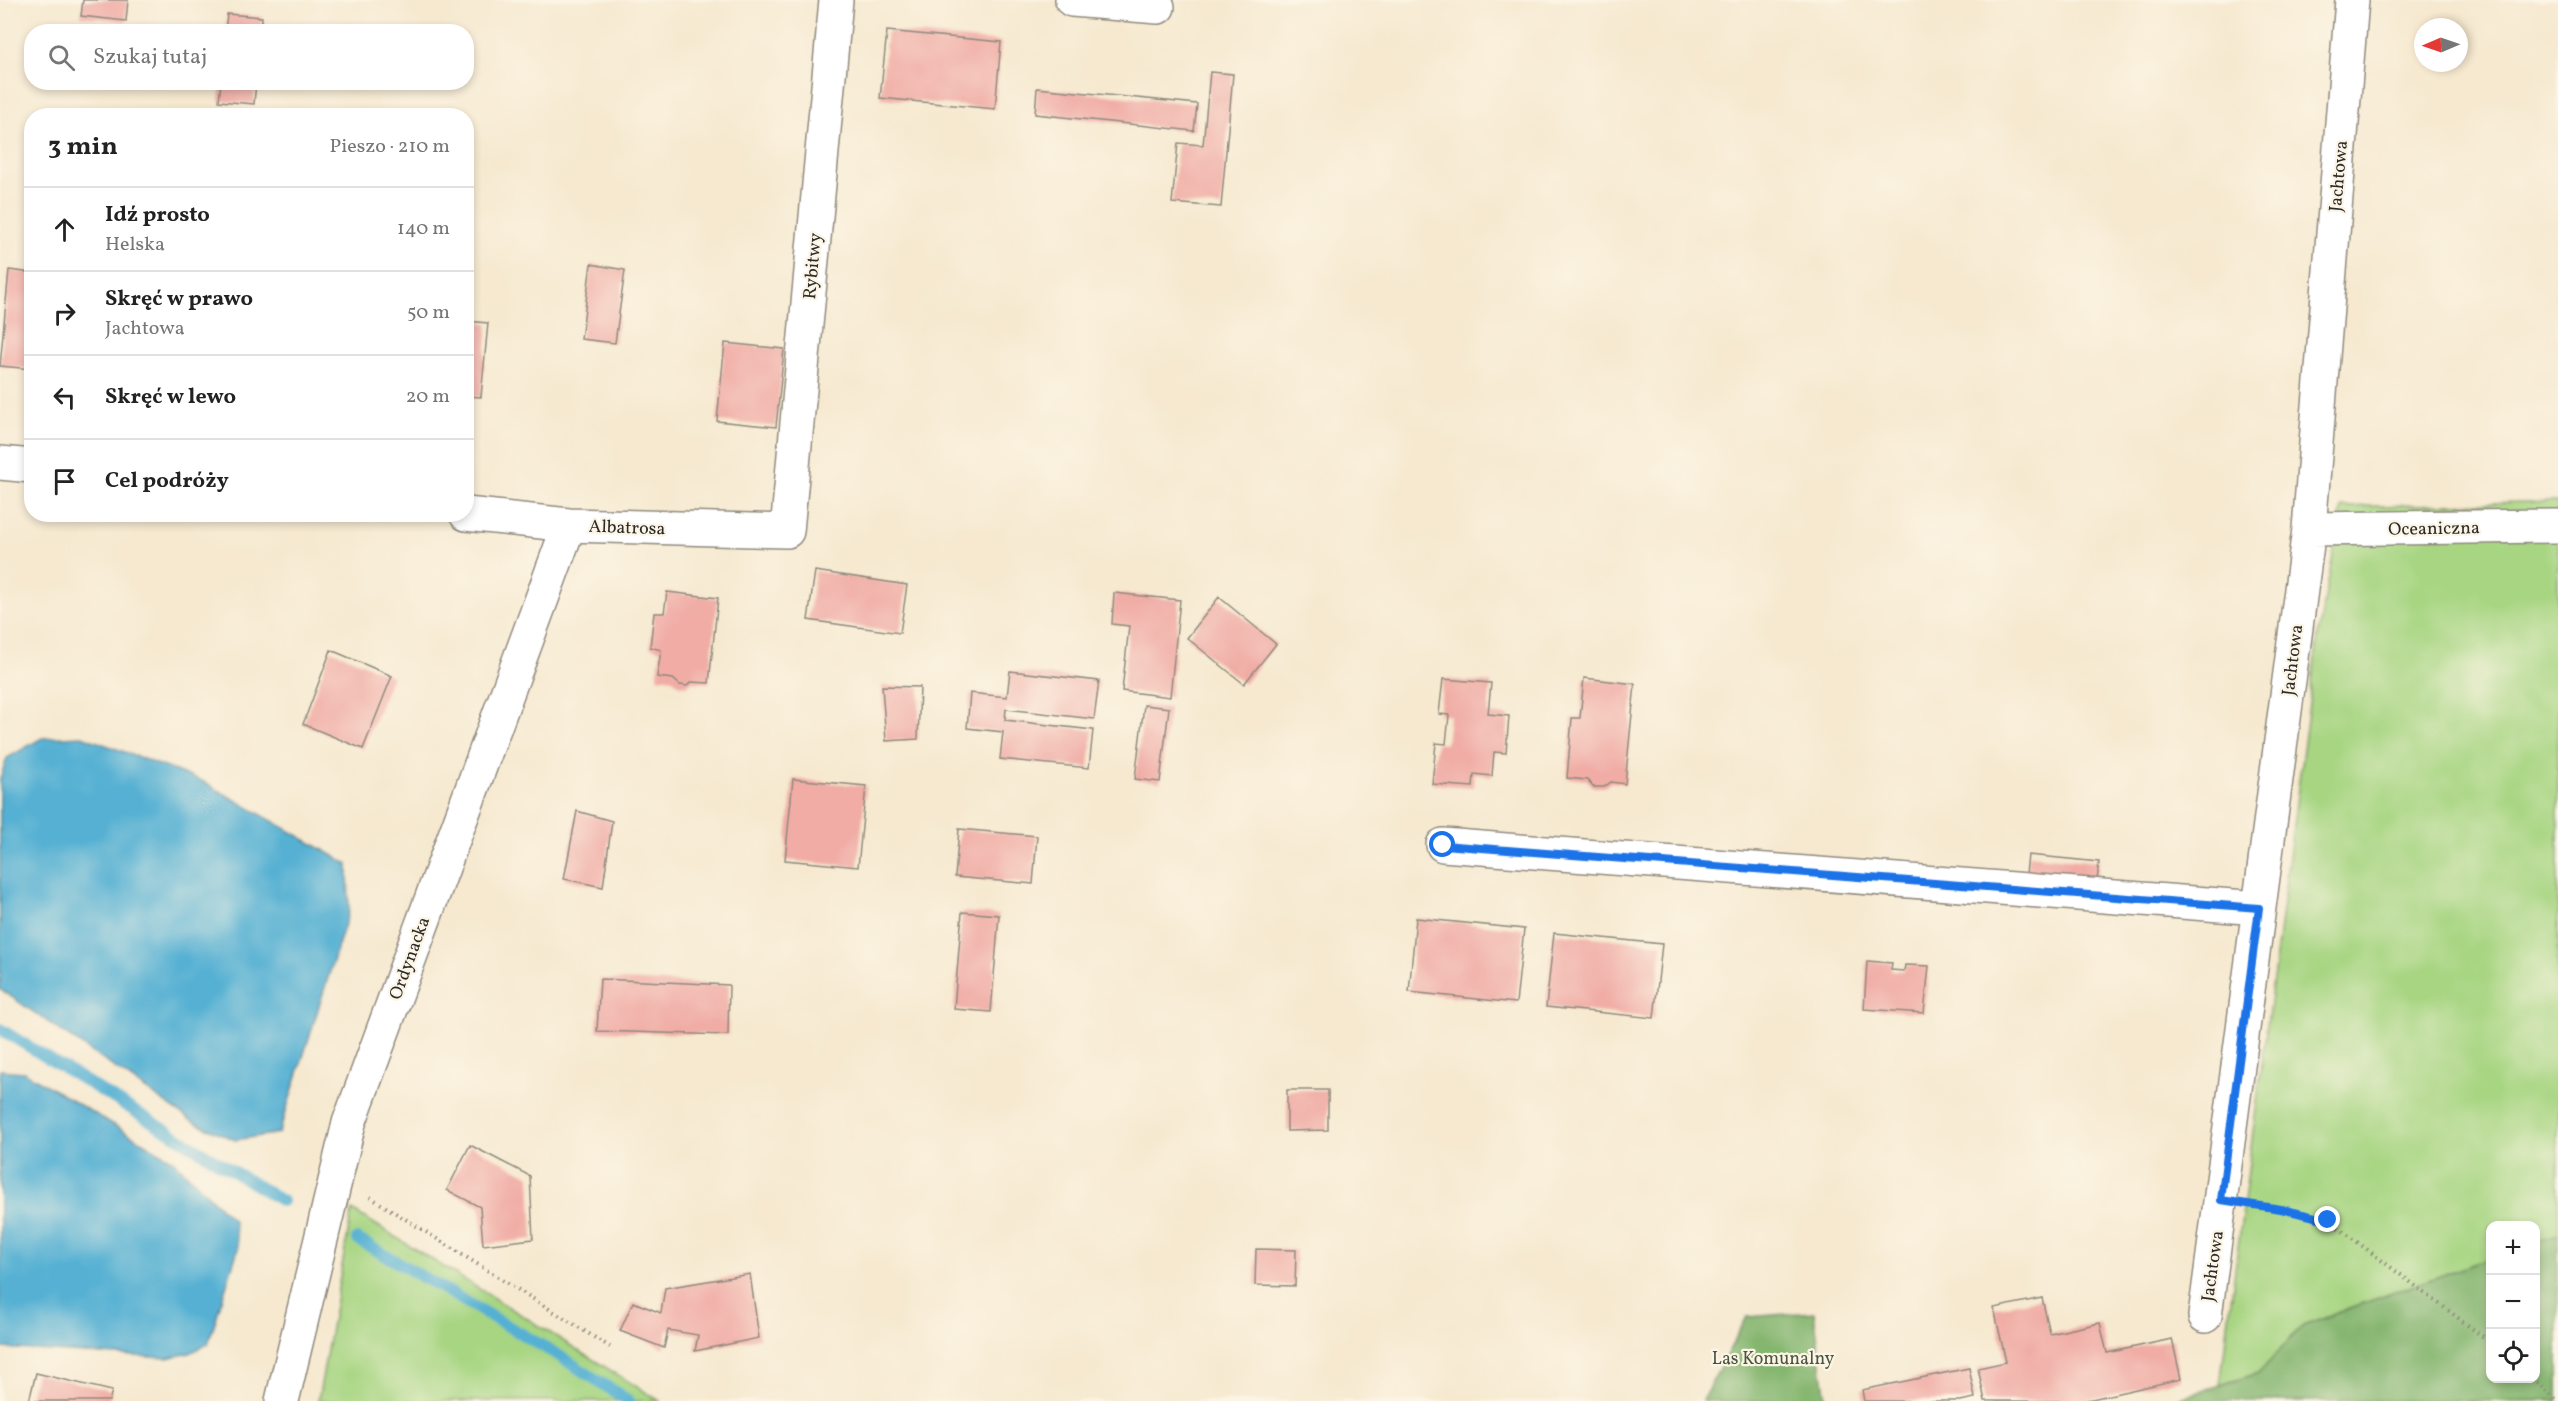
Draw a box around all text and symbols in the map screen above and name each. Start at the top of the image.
north arrow [2414,18,2468,72]
search box [24,24,474,90]
icon: search [45,41,78,74]
text: Szukaj tutaj [93,42,207,73]
text: 3 min [48,129,118,165]
text: Pieszo · 210 m [330,133,450,161]
street label: Jachtowa [2324,139,2355,213]
text: Idź prosto [105,200,210,231]
icon: ahead [48,213,81,246]
text: 140 m [397,215,450,243]
text: Helska [105,231,165,259]
street label: Rybitwy [798,232,829,300]
text: Skręć w prawo [105,284,253,315]
icon: right [48,297,81,330]
text: 50 m [407,299,450,327]
text: Jachtowa [105,315,185,343]
icon: left [48,381,81,414]
text: Skręć w lewo [105,382,236,413]
text: 20 m [406,383,450,411]
icon: arrive [48,465,81,498]
text: Cel podróży [105,466,229,497]
street label: Albatrosa [588,515,666,542]
street label: Oceaniczna [2388,516,2480,543]
street label: Jachtowa [2277,623,2310,697]
route start [1429,831,1455,857]
street label: Ordynacka [384,913,437,1004]
route end [2314,1206,2340,1232]
map controls [2486,1221,2540,1383]
button: + [2486,1221,2540,1275]
street label: Jachtowa [2196,1229,2231,1303]
button: − [2486,1275,2540,1329]
button: locate [2486,1329,2540,1383]
park label: Las Komunalny [1712,1347,1834,1372]

